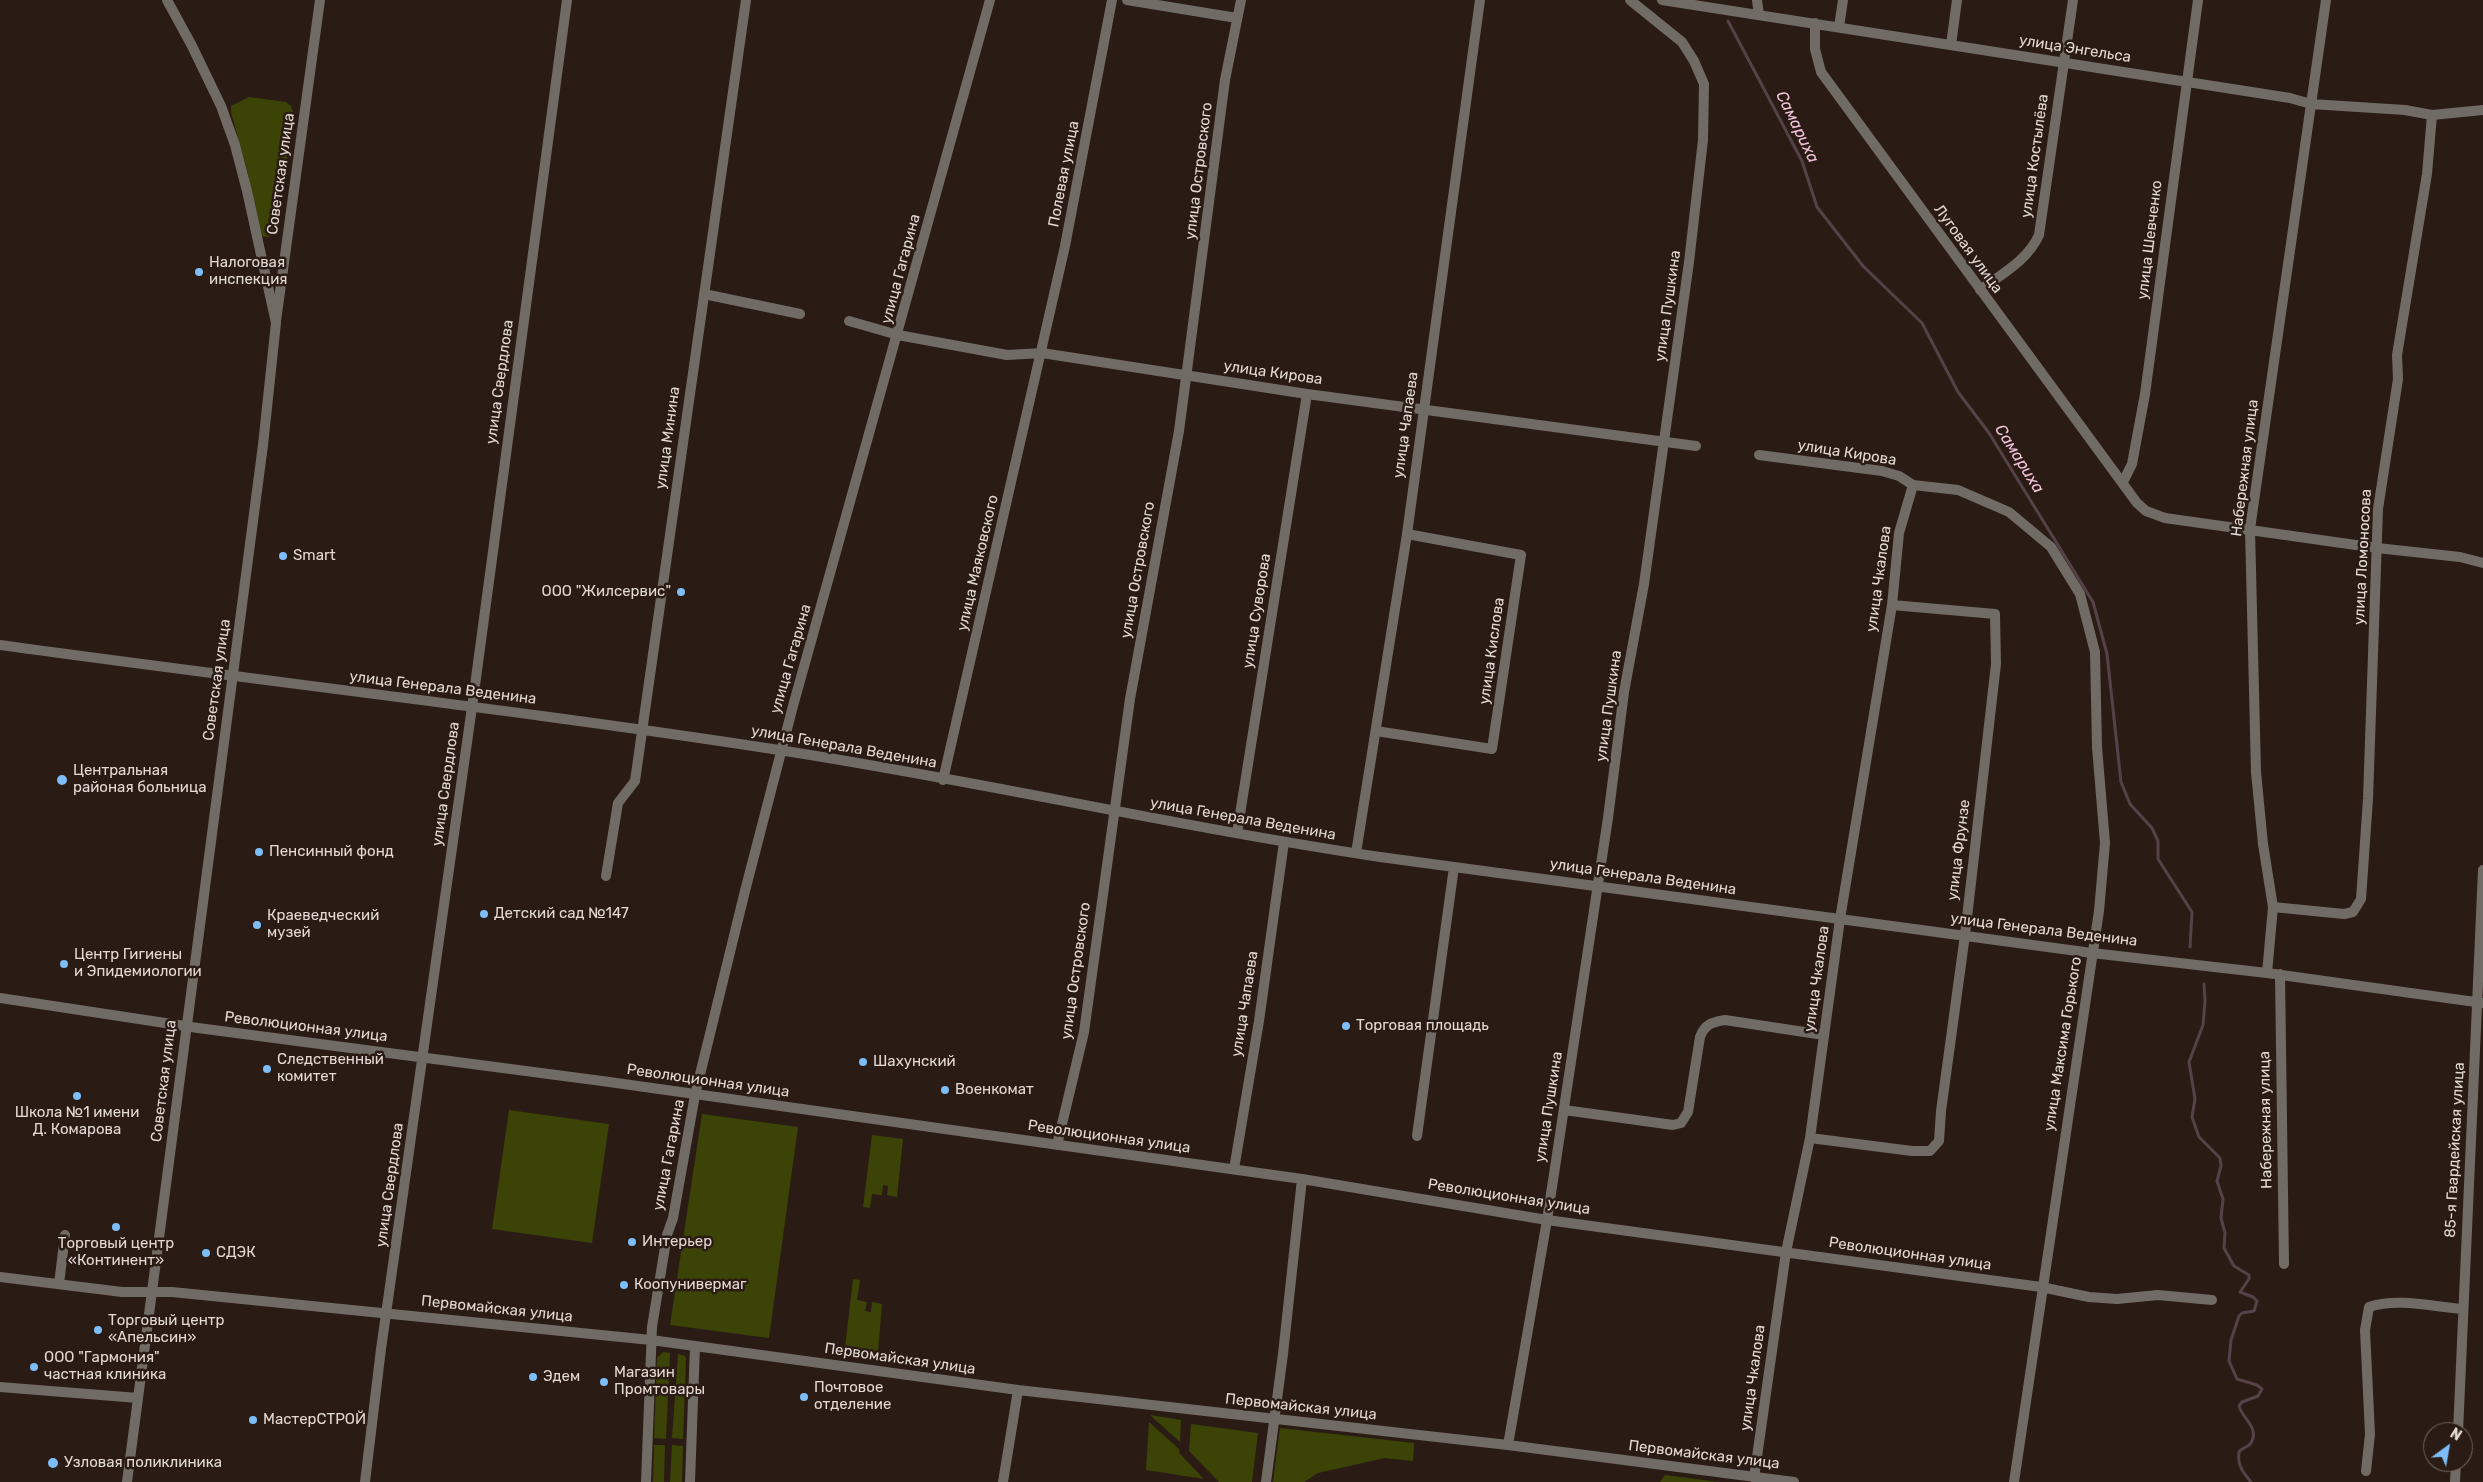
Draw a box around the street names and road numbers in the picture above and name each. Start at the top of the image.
street label: улица Энгельса [2018,31,2132,67]
street label: улица Костылёва [2017,93,2053,219]
street label: улица Островского [1182,101,1216,241]
street label: Советская улица [264,112,298,236]
street label: Полевая улица [1045,119,1083,229]
street label: улица Шевченко [2134,179,2166,301]
street label: Луговая улица [1930,201,2006,297]
street label: улица Гагарина [878,212,924,326]
street label: улица Пушкина [1651,249,1685,363]
street label: улица Свердлова [482,319,518,445]
street label: улица Кирова [1222,357,1324,389]
street label: улица Чапаева [1390,371,1422,479]
street label: улица Минина [652,385,684,491]
street label: Набережная улица [2228,398,2262,538]
street label: улица Кирова [1796,436,1898,470]
street label: улица Ломоносова [2350,489,2376,625]
street label: улица Маяковского [954,493,1002,633]
street label: улица Островского [1117,500,1159,640]
street label: улица Чкалова [1863,525,1895,633]
street label: улица Суворова [1239,552,1275,670]
street label: улица Кислова [1476,596,1508,706]
street label: улица Гагарина [767,602,815,716]
street label: Советская улица [200,618,234,742]
street label: улица Пушкина [1592,649,1626,763]
street label: улица Генерала Веденина [349,668,537,708]
street label: улица Свердлова [428,721,464,847]
street label: улица Генерала Веденина [750,722,938,772]
street label: улица Генерала Веденина [1149,794,1337,844]
street label: улица Фрунзе [1944,798,1974,902]
street label: улица Генерала Веденина [1549,855,1737,899]
street label: улица Островского [1057,901,1095,1041]
street label: улица Генерала Веденина [1950,910,2138,950]
street label: улица Чкалова [1801,925,1833,1033]
street label: улица Чапаева [1228,950,1262,1058]
street label: улица Максима Горького [2040,955,2086,1133]
street label: Революционная улица [223,1008,389,1046]
street label: Советская улица [148,1019,180,1143]
street label: улица Пушкина [1531,1050,1567,1164]
street label: Набережная улица [2256,1051,2276,1189]
street label: Революционная улица [625,1061,791,1101]
street label: 85-я Гвардейская улица [2441,1062,2469,1238]
street label: улица Гагарина [649,1098,689,1212]
street label: Революционная улица [1026,1117,1192,1157]
street label: улица Свердлова [372,1122,408,1248]
street label: Революционная улица [1427,1175,1591,1219]
street label: Революционная улица [1827,1234,1993,1274]
street label: Первомайская улица [420,1292,574,1326]
street label: улица Чкалова [1737,1324,1769,1432]
street label: Первомайская улица [823,1339,977,1379]
street label: Первомайская улица [1224,1390,1378,1424]
street label: Первомайская улица [1627,1437,1781,1473]

